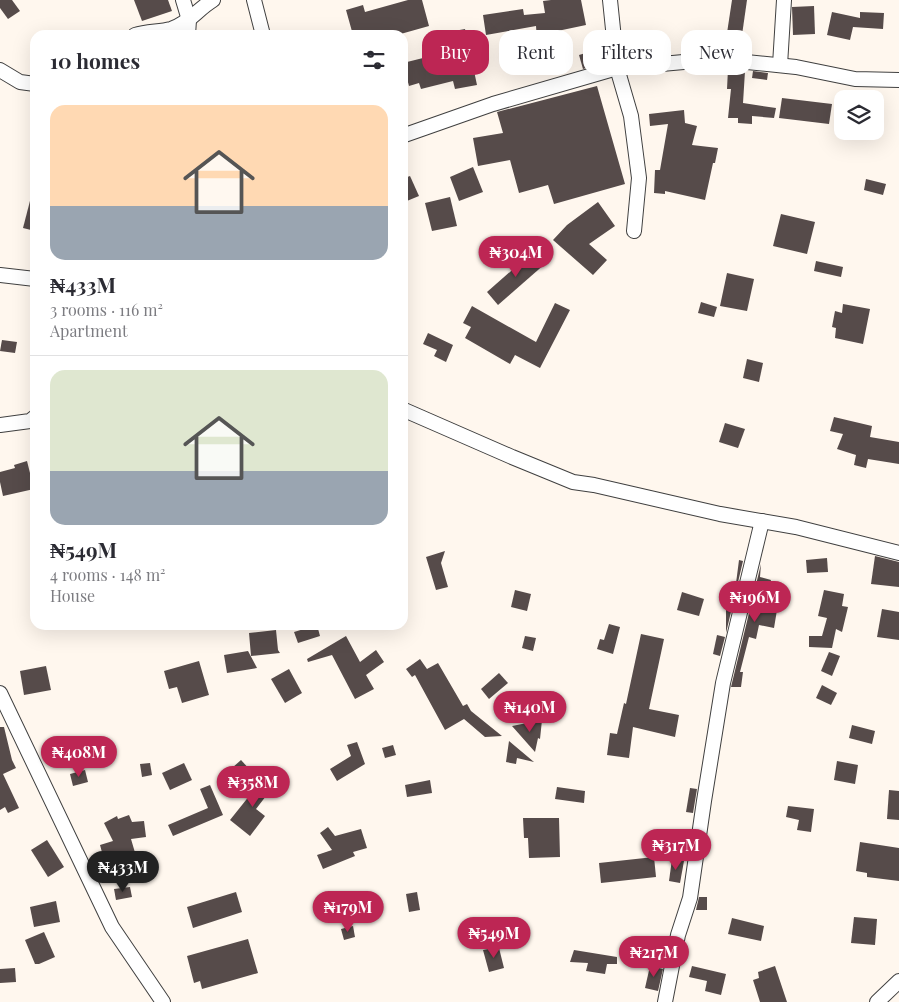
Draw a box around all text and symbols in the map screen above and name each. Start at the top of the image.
chip: Buy [422,30,489,75]
chip: Rent [499,30,573,75]
chip: Filters [583,30,671,75]
chip: New [681,30,752,75]
text: 10 homes [50,46,140,74]
icon: filters [360,46,388,74]
map controls [834,90,884,140]
button: layers [834,90,884,140]
icon: home [174,137,264,227]
pin: ₦304M [481,236,551,278]
text: ₦304M [490,241,542,262]
text: ₦433M [50,270,116,298]
text: 3 rooms · 116 m² [50,299,163,320]
text: Apartment [50,320,128,341]
icon: home [174,403,264,493]
text: ₦549M [50,535,117,563]
text: 4 rooms · 148 m² [50,564,166,585]
pin: ₦196M [720,580,790,623]
text: House [50,585,95,606]
text: ₦196M [730,586,780,607]
pin: ₦140M [495,690,565,733]
text: ₦140M [504,696,556,717]
pin: ₦408M [44,736,114,778]
text: ₦408M [52,741,106,762]
pin: ₦358M [218,766,288,808]
text: ₦358M [228,771,278,792]
pin: ₦317M [641,828,711,871]
text: ₦317M [652,834,700,855]
pin: ₦433M [88,850,158,893]
text: ₦433M [98,856,148,877]
pin: ₦179M [313,890,383,933]
text: ₦179M [324,896,372,917]
pin: ₦549M [459,916,529,959]
text: ₦549M [468,922,520,943]
pin: ₦217M [619,936,689,978]
text: ₦217M [630,941,678,962]

